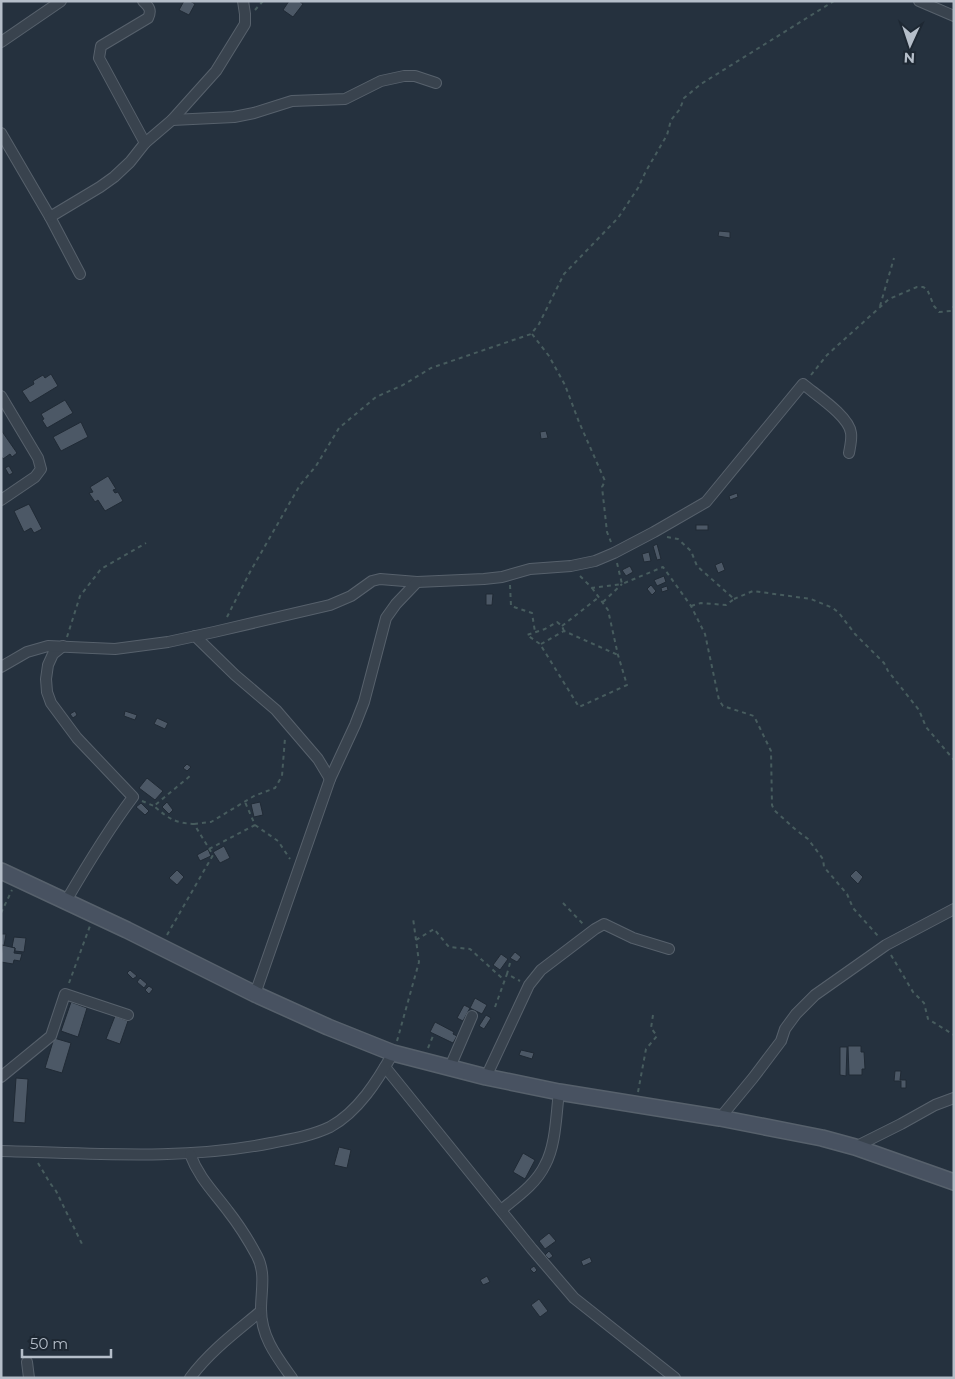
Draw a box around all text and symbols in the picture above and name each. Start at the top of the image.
north arrow [885,20,935,70]
text: N [903,49,915,67]
scale bar [22,1326,111,1358]
text: 50 m [30,1334,68,1353]

